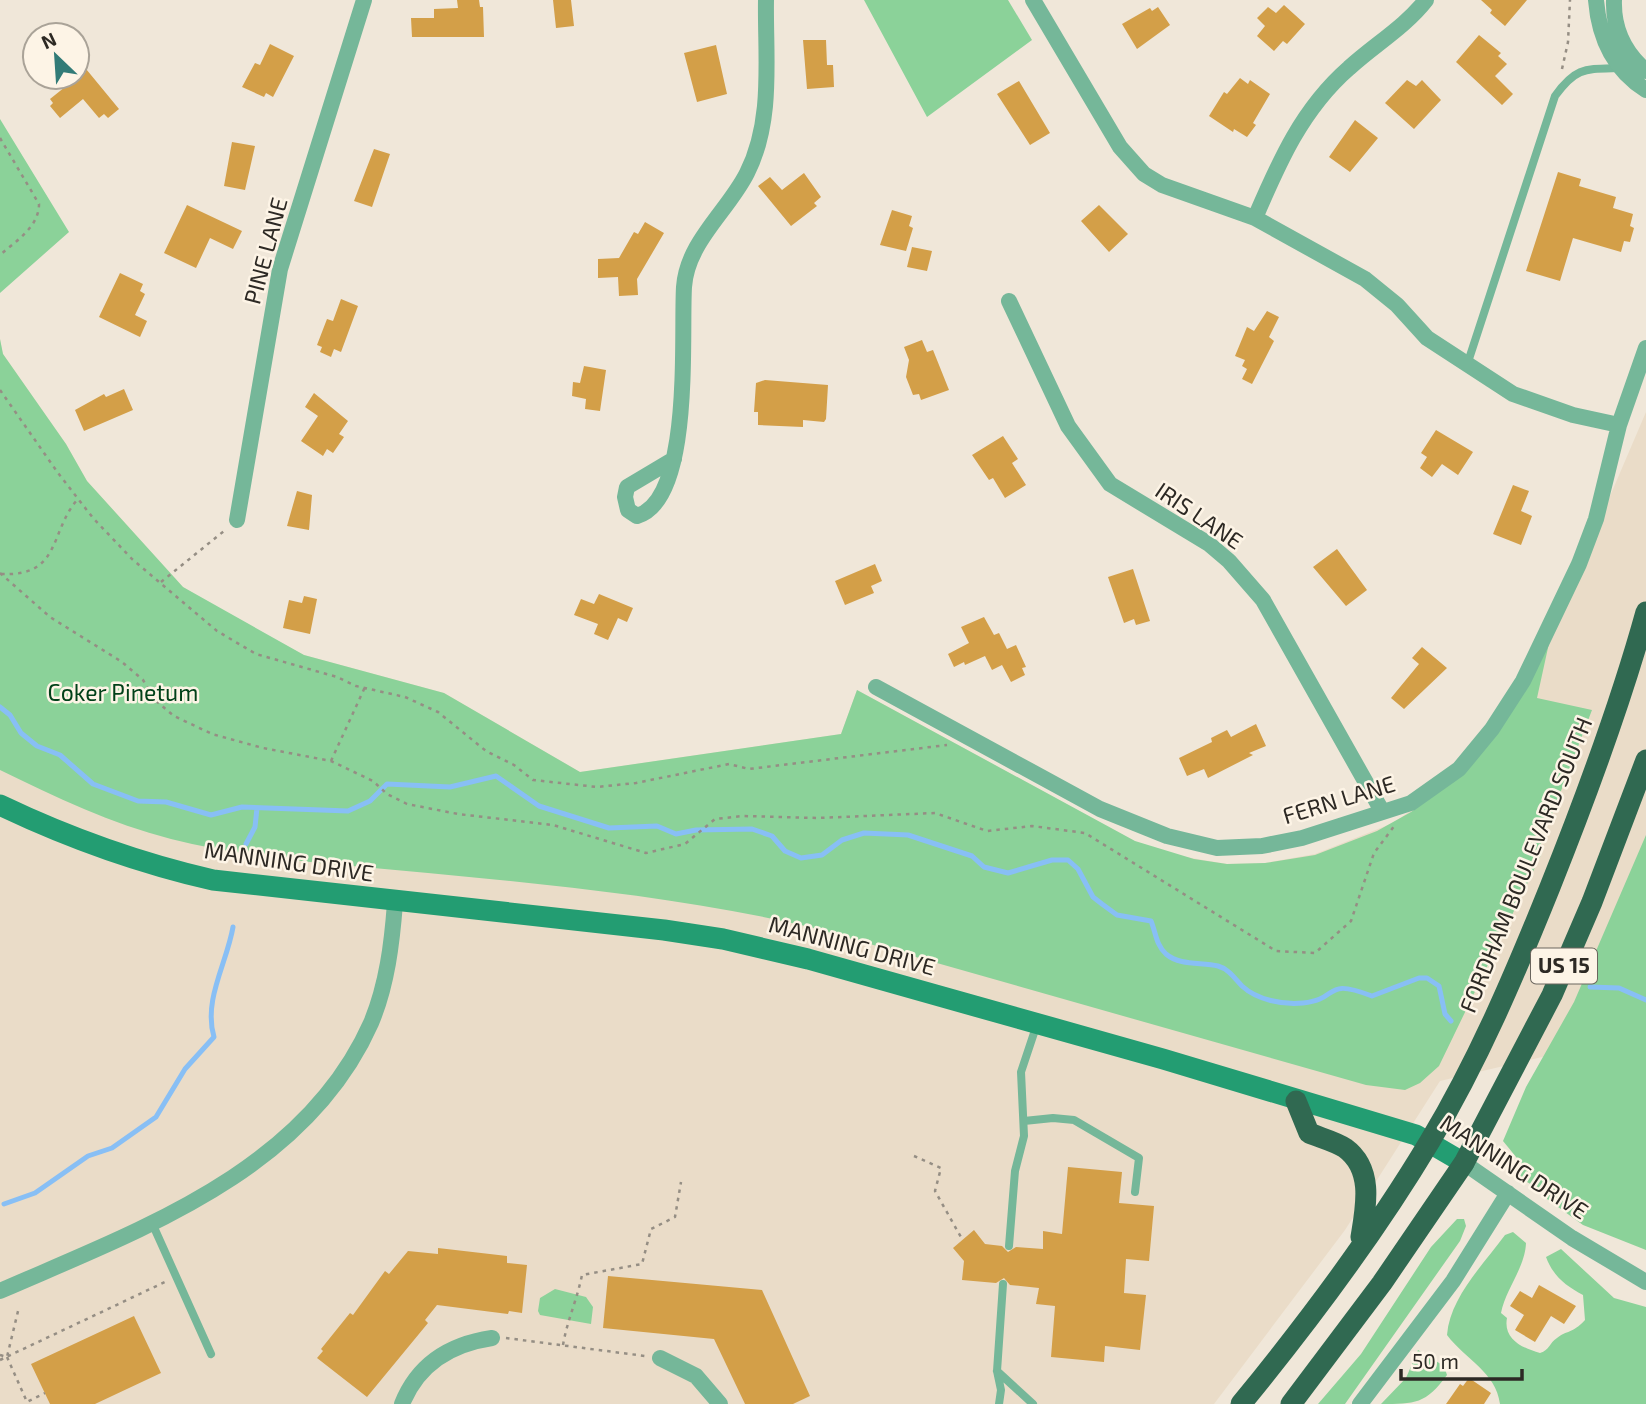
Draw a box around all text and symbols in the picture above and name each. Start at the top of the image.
north arrow [21,21,91,91]
text: N [38,27,60,53]
street label: PINE LANE [237,194,293,307]
street label: IRIS LANE [1150,476,1249,555]
park label: Coker Pinetum [48,678,198,706]
street label: FORDHAM BOULEVARD SOUTH [1453,713,1597,1016]
street label: FERN LANE [1279,769,1398,829]
street label: MANNING DRIVE [202,835,376,887]
street label: MANNING DRIVE [766,909,939,981]
road number: US 15 [1531,948,1597,984]
street label: MANNING DRIVE [1435,1108,1594,1225]
scale bar [1401,1338,1522,1382]
text: 50 m [1412,1348,1459,1373]

